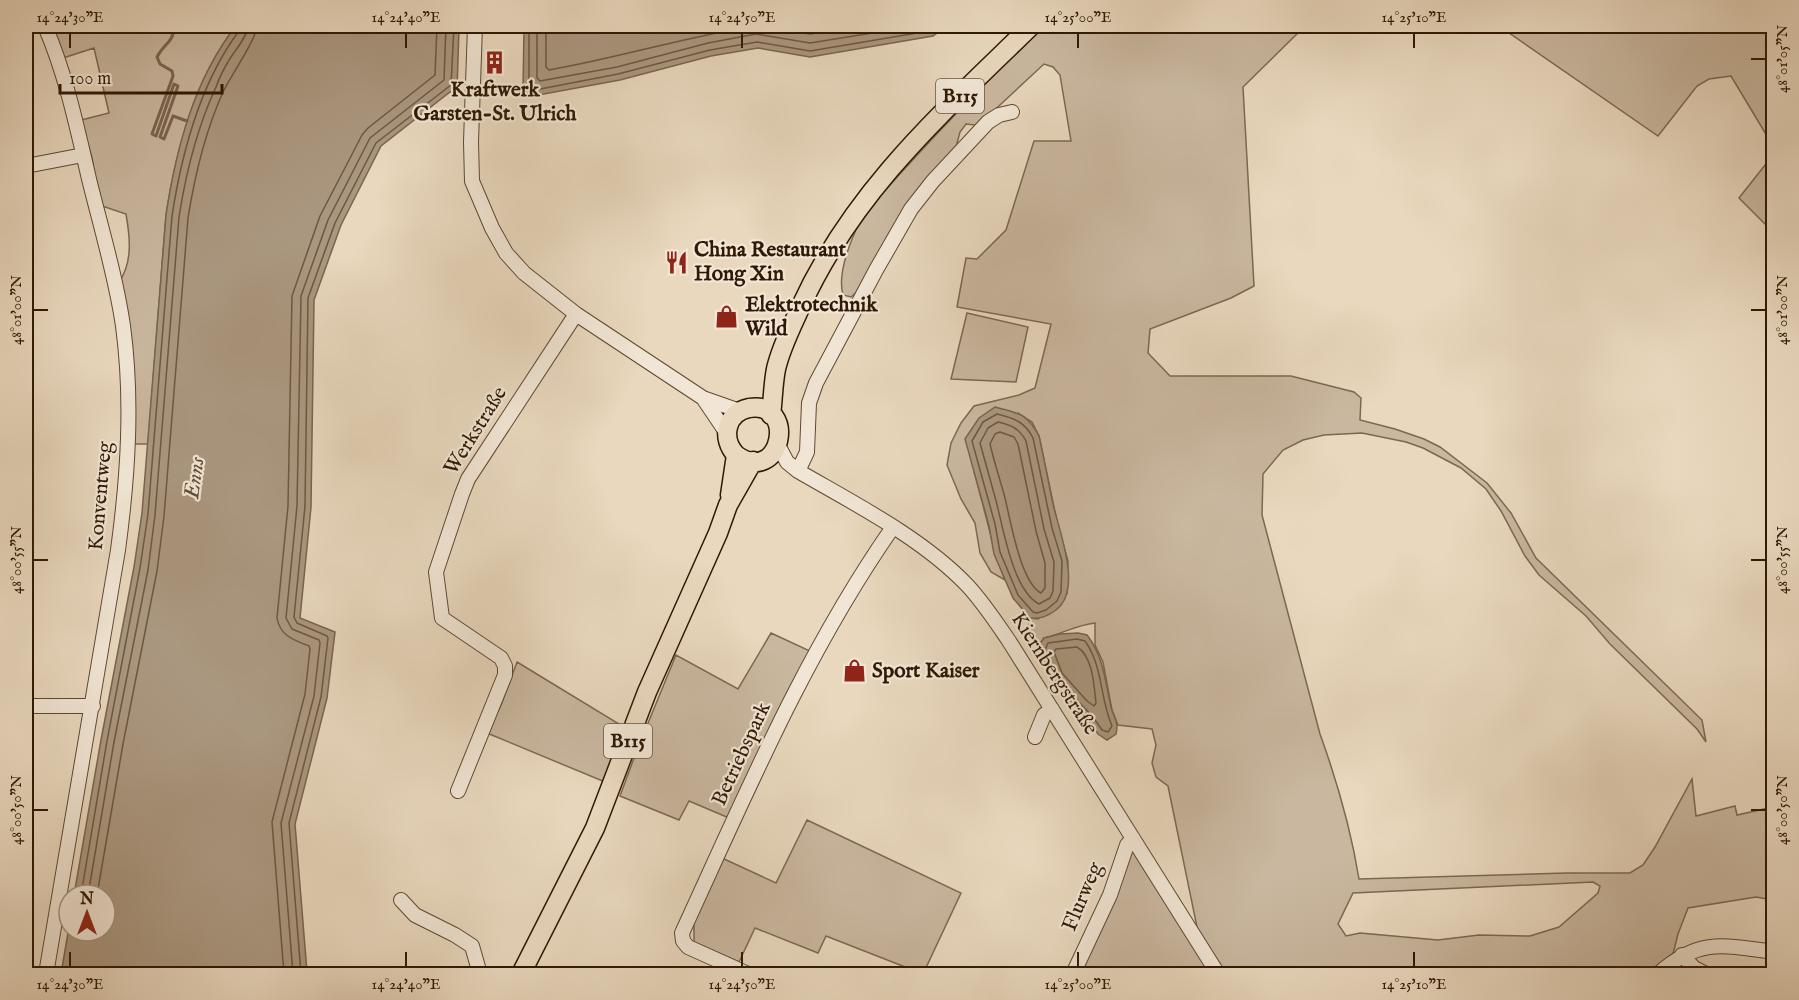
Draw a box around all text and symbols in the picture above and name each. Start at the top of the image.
text: 14°24'30"E [36,8,104,27]
text: 14°24'40"E [372,8,440,27]
text: 14°24'50"E [709,8,775,27]
text: 14°25'00"E [1045,8,1111,27]
text: 14°25'10"E [1382,8,1447,27]
text: 48°01'05"N [1773,25,1792,93]
building icon: Kraftwerk Garsten-St. Ulrich [482,49,508,75]
scale bar [60,57,222,95]
text: 100 m [69,68,111,91]
place label: Kraftwerk Garsten-St. Ulrich [414,77,577,128]
road number: B115 [936,79,984,113]
place label: China Restaurant Hong Xin [694,237,847,288]
restaurant icon: China Restaurant Hong Xin [663,249,689,275]
text: 48°01'00"N [7,275,26,345]
text: 48°01'00"N [1773,275,1792,345]
place label: Elektrotechnik Wild [744,292,878,343]
shop icon: Elektrotechnik Wild [714,304,740,330]
street label: Werkstraße [438,381,514,480]
street label: Konventweg [83,440,119,552]
water label: Enns [178,455,212,502]
text: 48°00'55"N [7,526,26,594]
text: 48°00'55"N [1773,526,1792,594]
street label: Kiernbergstraße [1004,608,1104,741]
shop icon: Sport Kaiser [841,658,867,684]
place label: Sport Kaiser [872,658,980,685]
street label: Betriebspark [706,697,778,810]
road number: B115 [604,724,652,758]
text: 48°00'50"N [7,775,26,845]
text: 48°00'50"N [1773,775,1792,845]
street label: Flurweg [1056,858,1110,936]
north arrow [57,883,117,943]
text: N [79,890,94,910]
text: 14°24'30"E [36,975,104,994]
text: 14°24'40"E [372,975,440,994]
text: 14°24'50"E [709,975,775,994]
text: 14°25'00"E [1045,975,1111,994]
text: 14°25'10"E [1382,975,1447,994]

